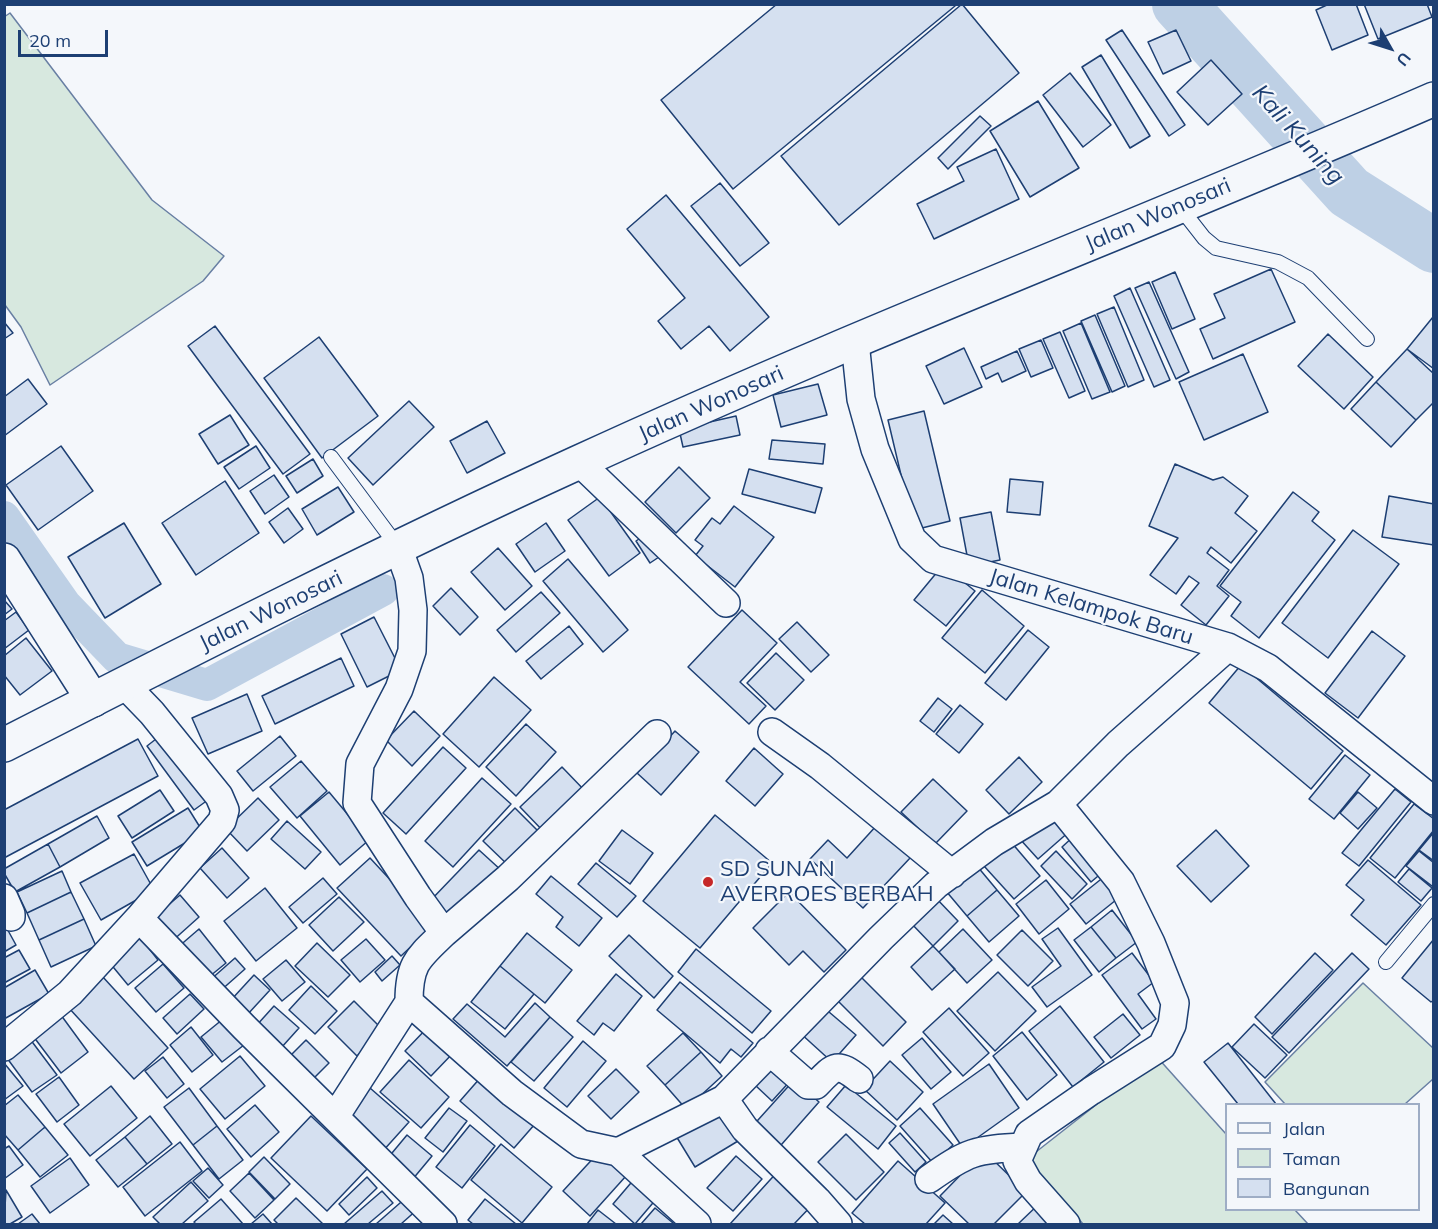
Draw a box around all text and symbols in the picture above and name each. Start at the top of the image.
scale bar [21,18,111,56]
north arrow [1360,18,1420,78]
text: 20 m [29,29,71,52]
text: U [1392,48,1415,70]
water label: Kali Kuning [1246,79,1350,191]
street label: Jalan Wonosari [1081,172,1235,258]
street label: Jalan Wonosari [634,360,788,448]
street label: Jalan Kelampok Baru [985,563,1197,651]
street label: Jalan Wonosari [195,565,347,657]
place label: SD SUNAN AVERROES BERBAH [720,856,934,908]
marker: SD SUNAN AVERROES BERBAH [701,875,715,889]
legend [1225,1103,1420,1211]
text: Jalan [1283,1117,1325,1140]
text: Taman [1283,1147,1340,1170]
text: Bangunan [1283,1177,1370,1200]

